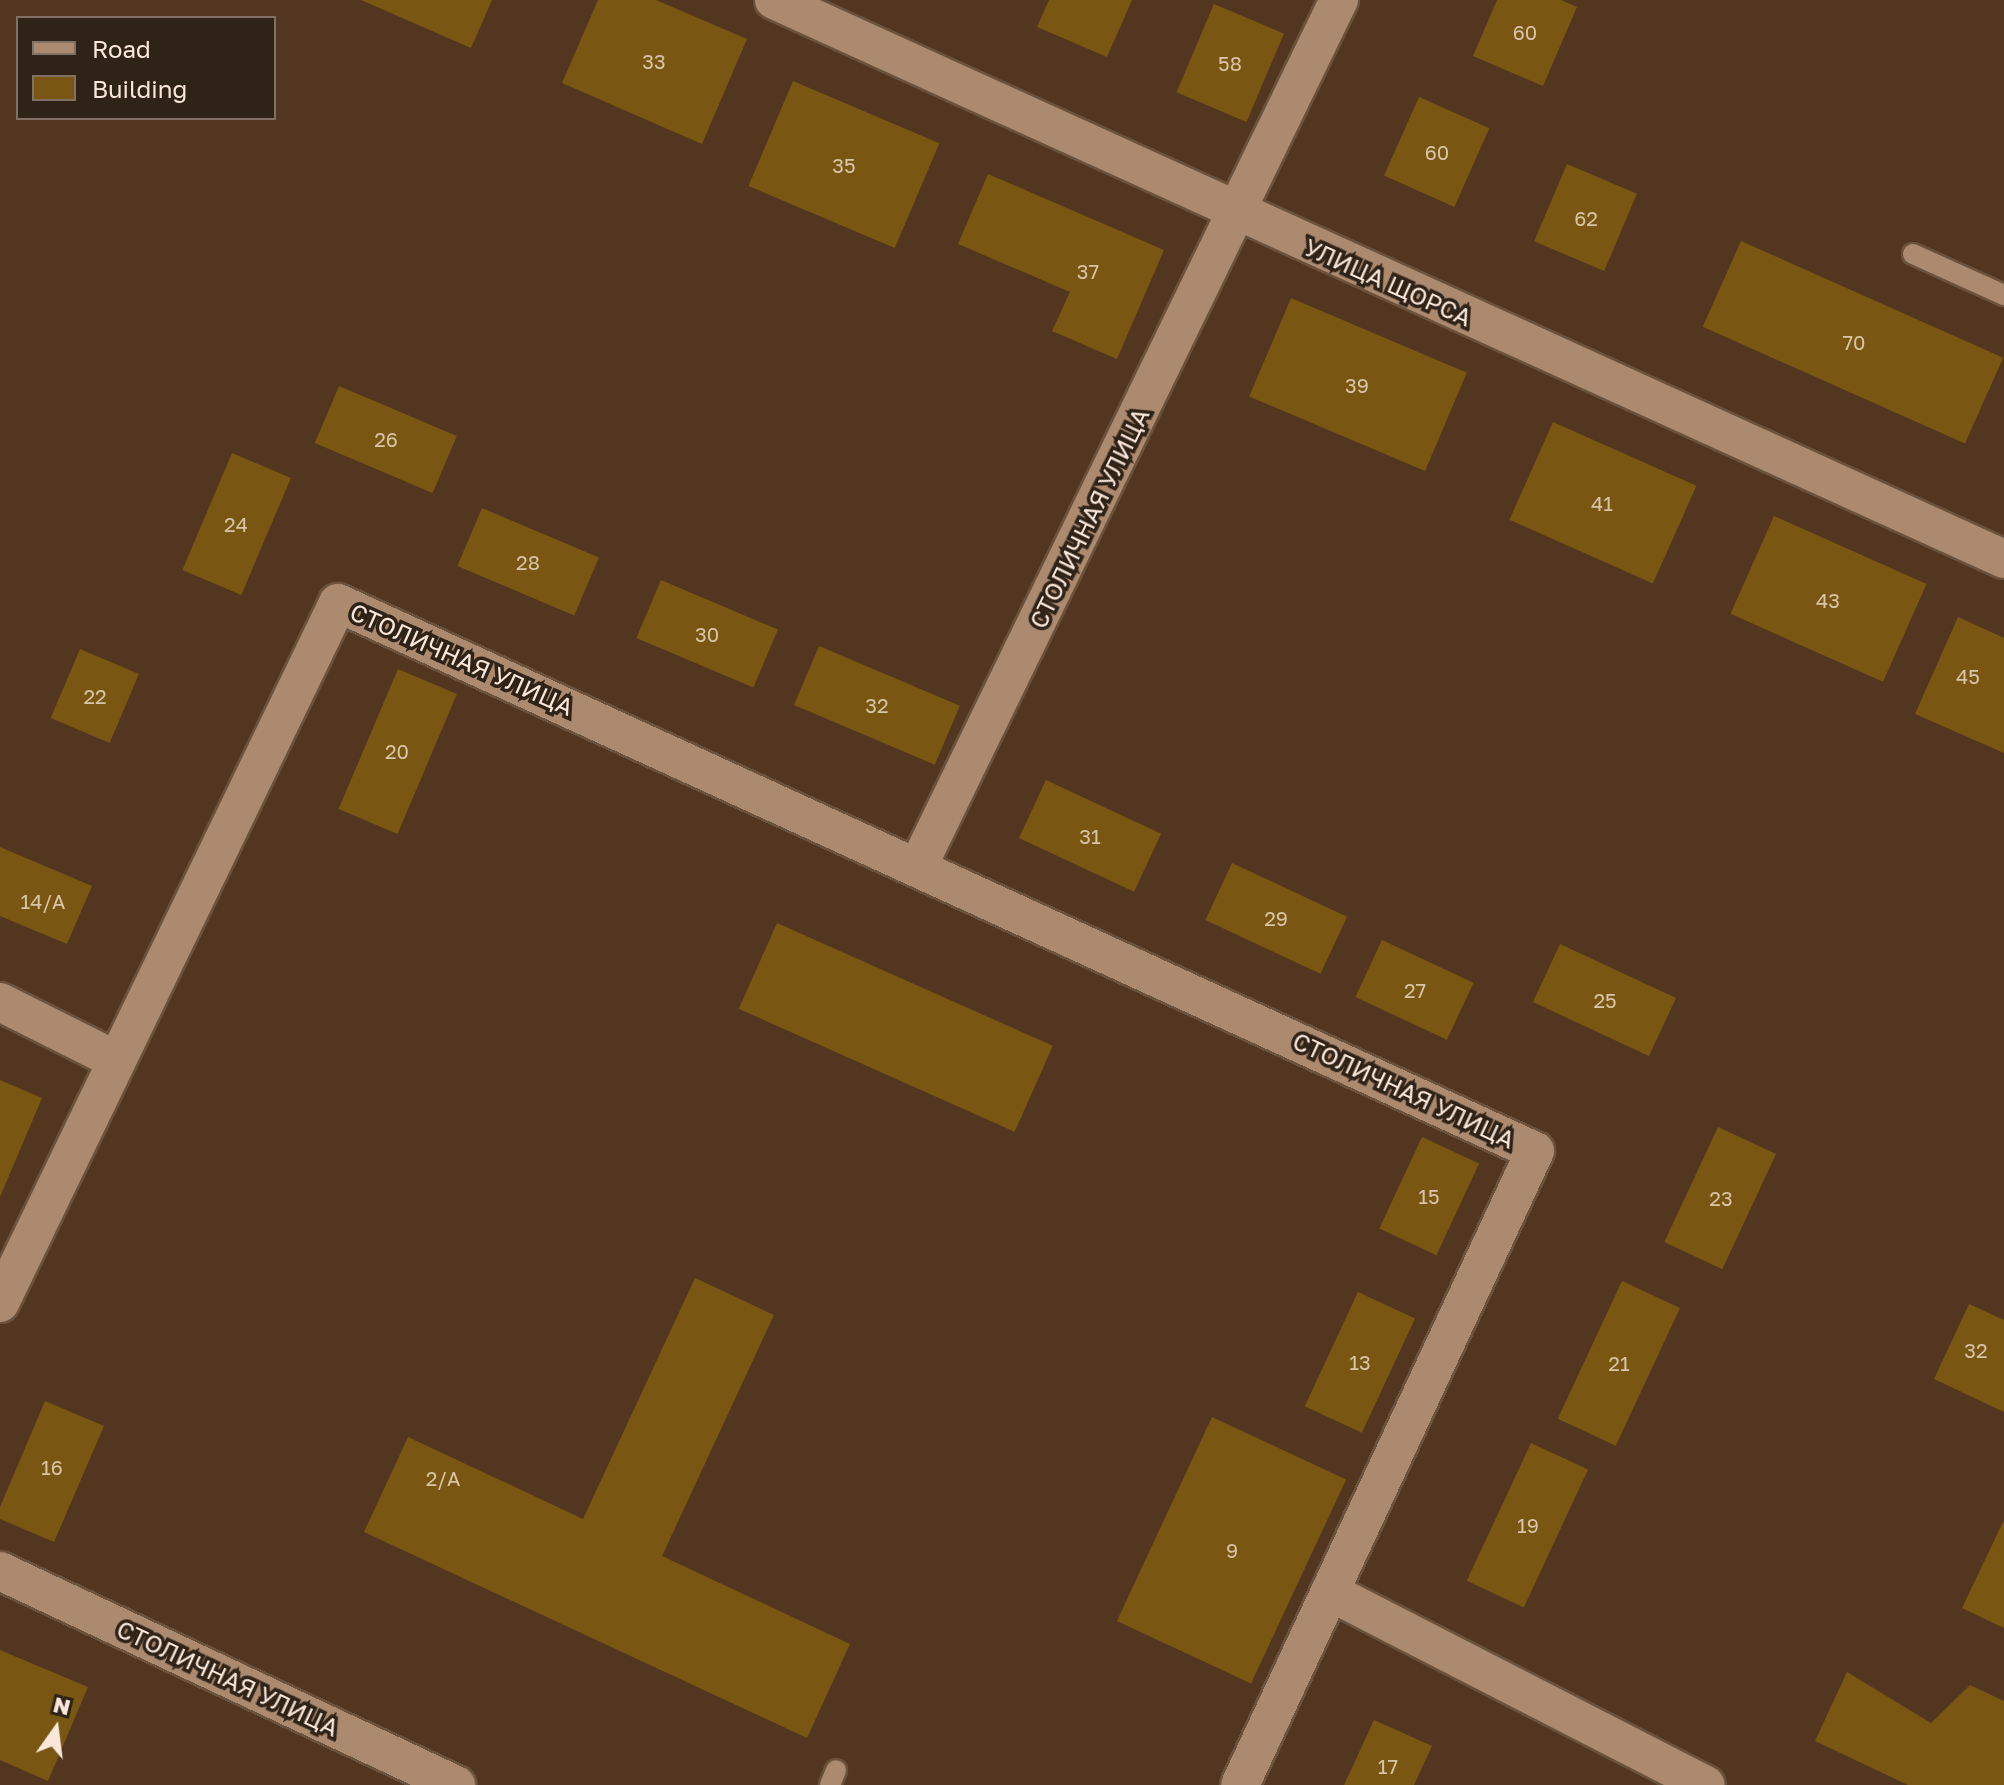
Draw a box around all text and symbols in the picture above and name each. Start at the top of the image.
legend [16,16,276,120]
house number: 60 [1513,20,1537,44]
text: Road [92,34,151,63]
house number: 33 [642,49,666,73]
house number: 58 [1218,51,1242,75]
text: Building [92,74,187,103]
house number: 60 [1425,140,1449,164]
house number: 35 [832,153,856,177]
house number: 62 [1574,206,1598,230]
street label: УЛИЦА ЩОРСА [1300,232,1476,332]
house number: 37 [1077,259,1099,283]
house number: 70 [1843,330,1865,354]
house number: 39 [1345,373,1369,397]
street label: СТОЛИЧНАЯ УЛИЦА [1023,403,1155,633]
house number: 26 [374,427,398,451]
house number: 41 [1591,491,1613,515]
house number: 24 [224,512,248,536]
house number: 28 [516,550,540,574]
house number: 43 [1816,588,1840,612]
street label: СТОЛИЧНАЯ УЛИЦА [346,597,578,721]
house number: 30 [695,622,719,646]
house number: 45 [1956,664,1980,688]
house number: 22 [83,684,107,708]
house number: 32 [865,693,889,717]
house number: 20 [385,739,409,763]
house number: 31 [1079,824,1101,848]
house number: 14/А [21,889,65,913]
house number: 29 [1264,906,1288,930]
house number: 27 [1404,978,1426,1002]
house number: 25 [1593,988,1617,1012]
street label: СТОЛИЧНАЯ УЛИЦА [1289,1026,1519,1154]
house number: 15 [1418,1184,1440,1208]
house number: 23 [1709,1186,1733,1210]
house number: 32 [1964,1338,1988,1362]
house number: 13 [1349,1350,1371,1374]
house number: 21 [1608,1351,1630,1375]
house number: 16 [41,1455,63,1479]
house number: 2/А [426,1466,460,1490]
house number: 19 [1517,1513,1539,1537]
house number: 9 [1226,1538,1238,1562]
street label: СТОЛИЧНАЯ УЛИЦА [113,1614,343,1742]
north arrow [16,1689,96,1769]
text: N [51,1690,73,1720]
house number: 17 [1378,1754,1398,1778]

